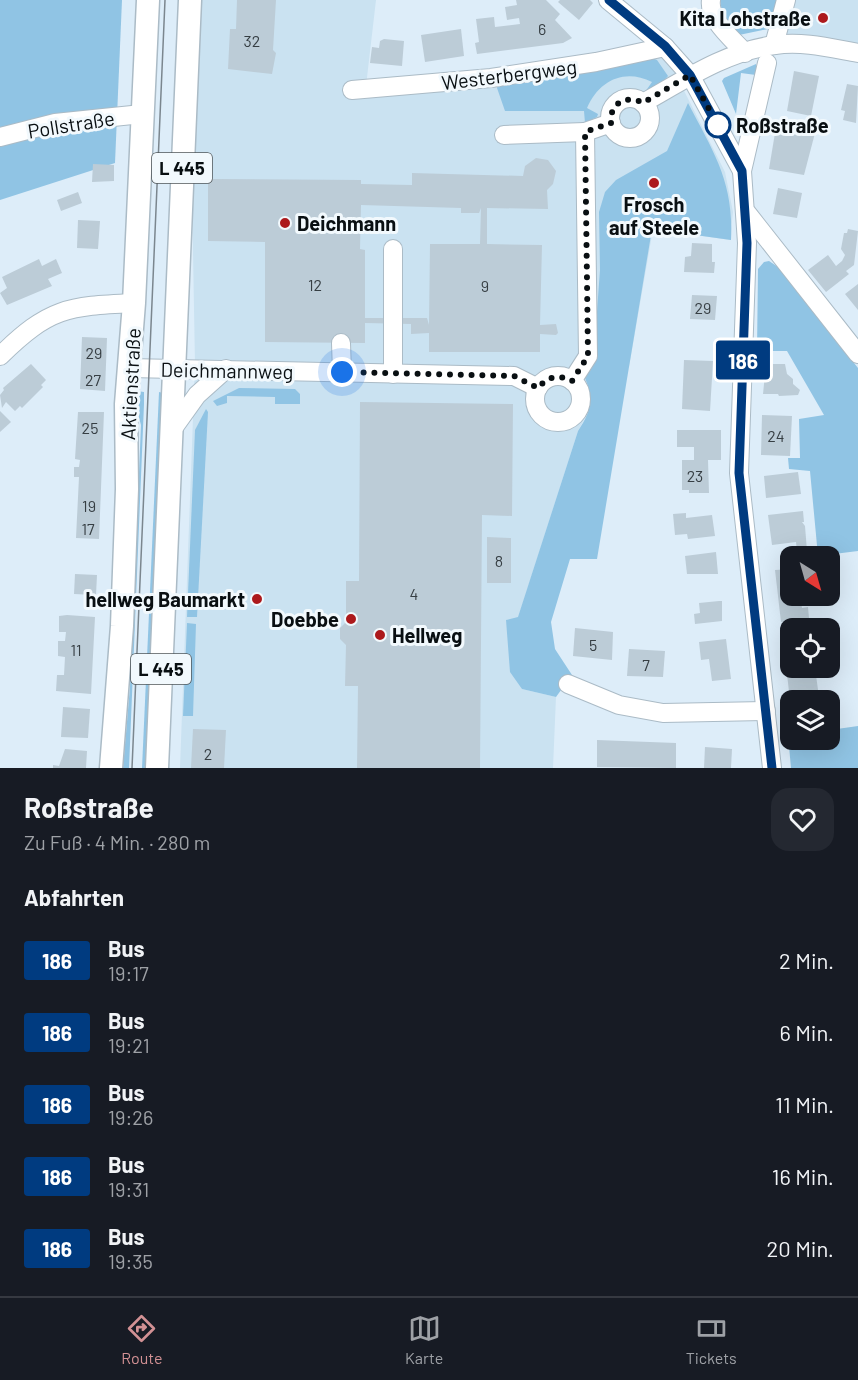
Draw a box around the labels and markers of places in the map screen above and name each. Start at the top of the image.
place label: Kita Lohstraße [680,6,811,30]
marker: Kita Lohstraße [816,11,830,25]
marker: Roßstraße [705,112,731,138]
place label: Roßstraße [736,113,829,137]
marker: Frosch auf Steele [647,176,661,190]
place label: Frosch auf Steele [609,192,699,239]
place label: Deichmann [297,211,396,235]
marker: Deichmann [278,216,292,230]
place label: hellweg Baumarkt [85,587,245,611]
marker: hellweg Baumarkt [250,592,264,606]
place label: Doebbe [271,607,339,631]
marker: Doebbe [344,612,358,626]
place label: Hellweg [392,623,462,647]
marker: Hellweg [373,628,387,642]

